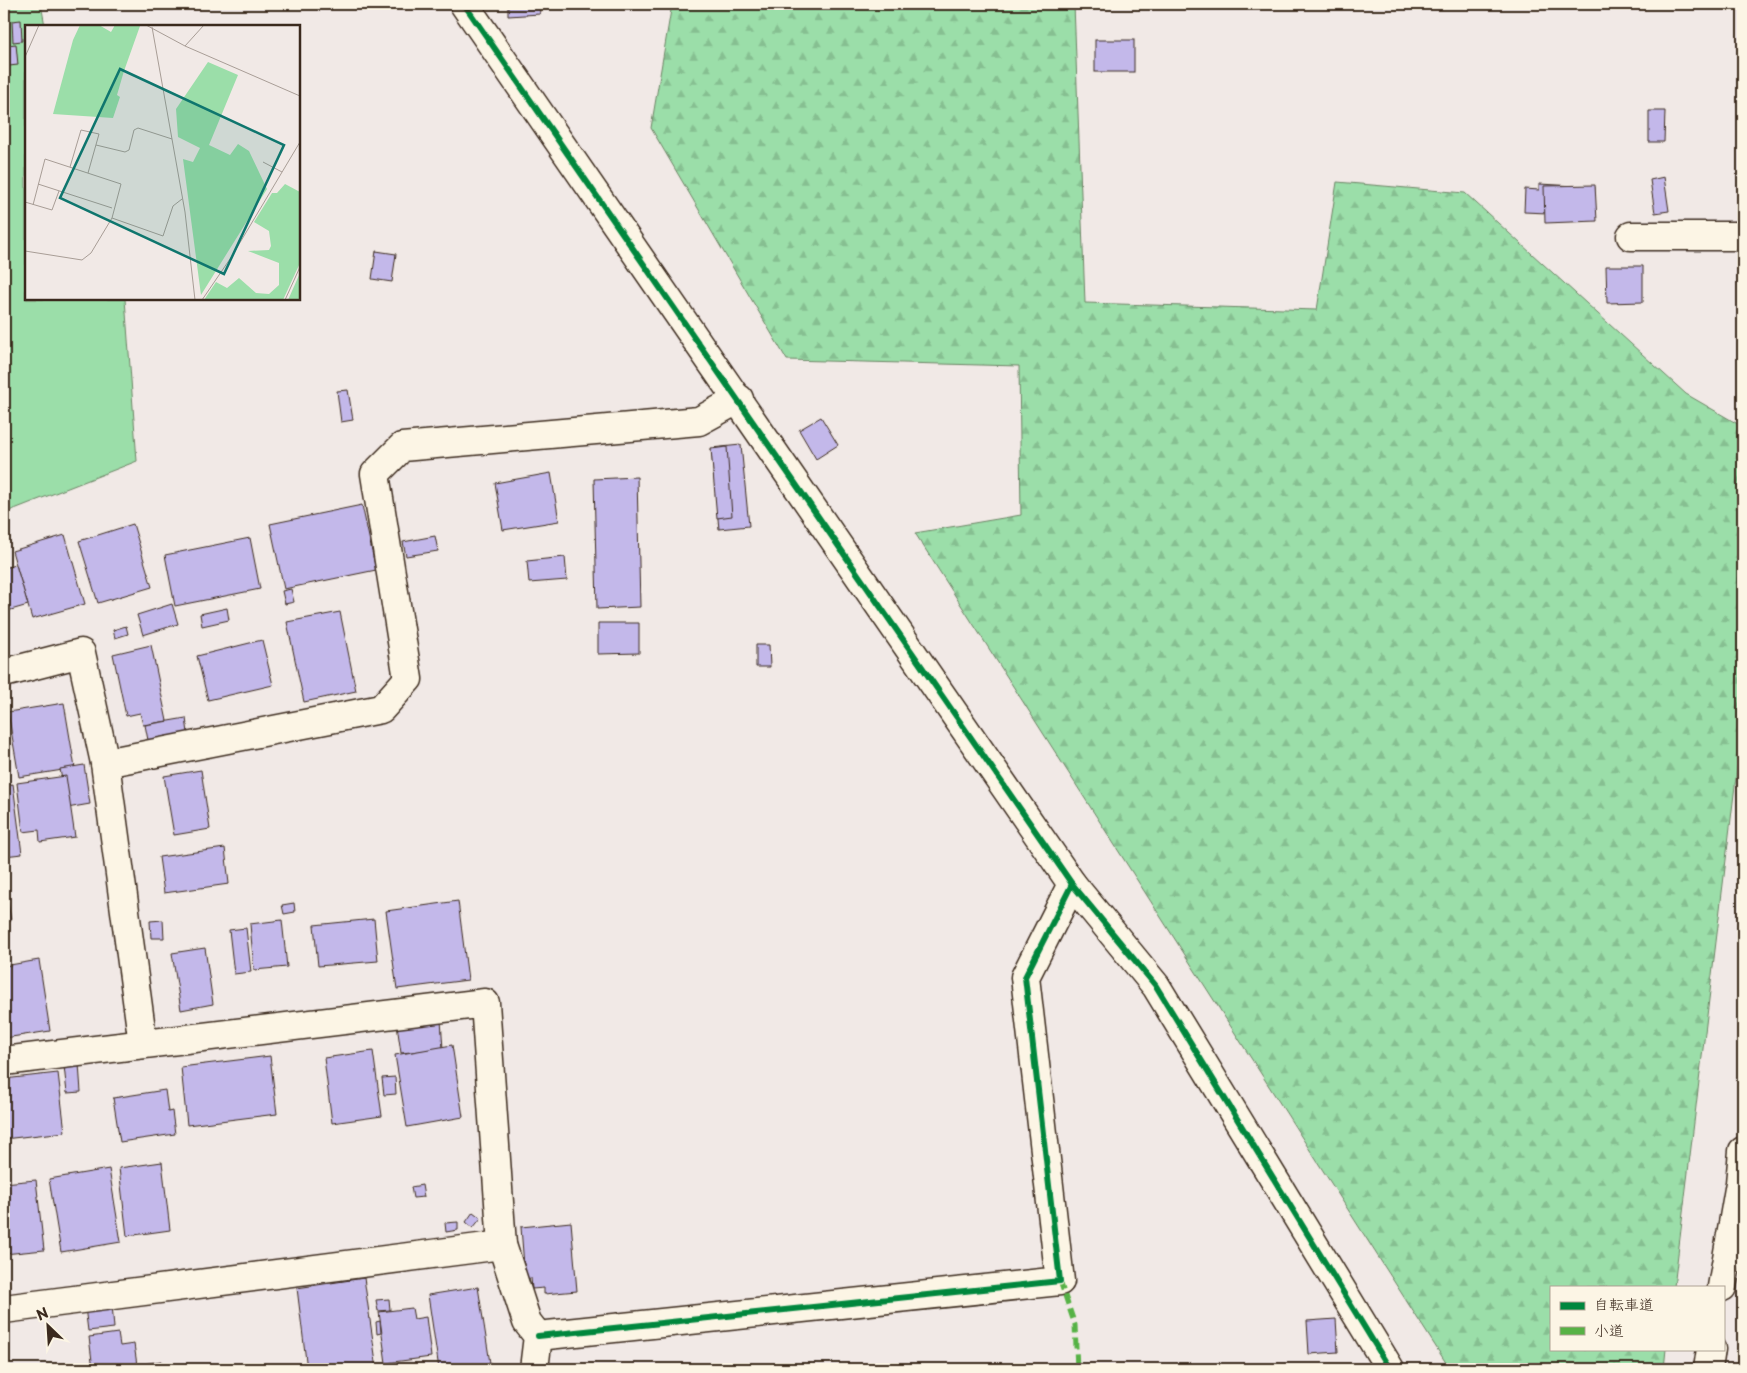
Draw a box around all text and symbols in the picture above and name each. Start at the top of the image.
inset map [25,25,300,300]
legend [1550,1286,1724,1350]
text: 自転車道 [1594,1292,1654,1315]
north arrow [22,1300,72,1350]
text: N [33,1302,52,1326]
text: 小道 [1594,1318,1624,1341]

